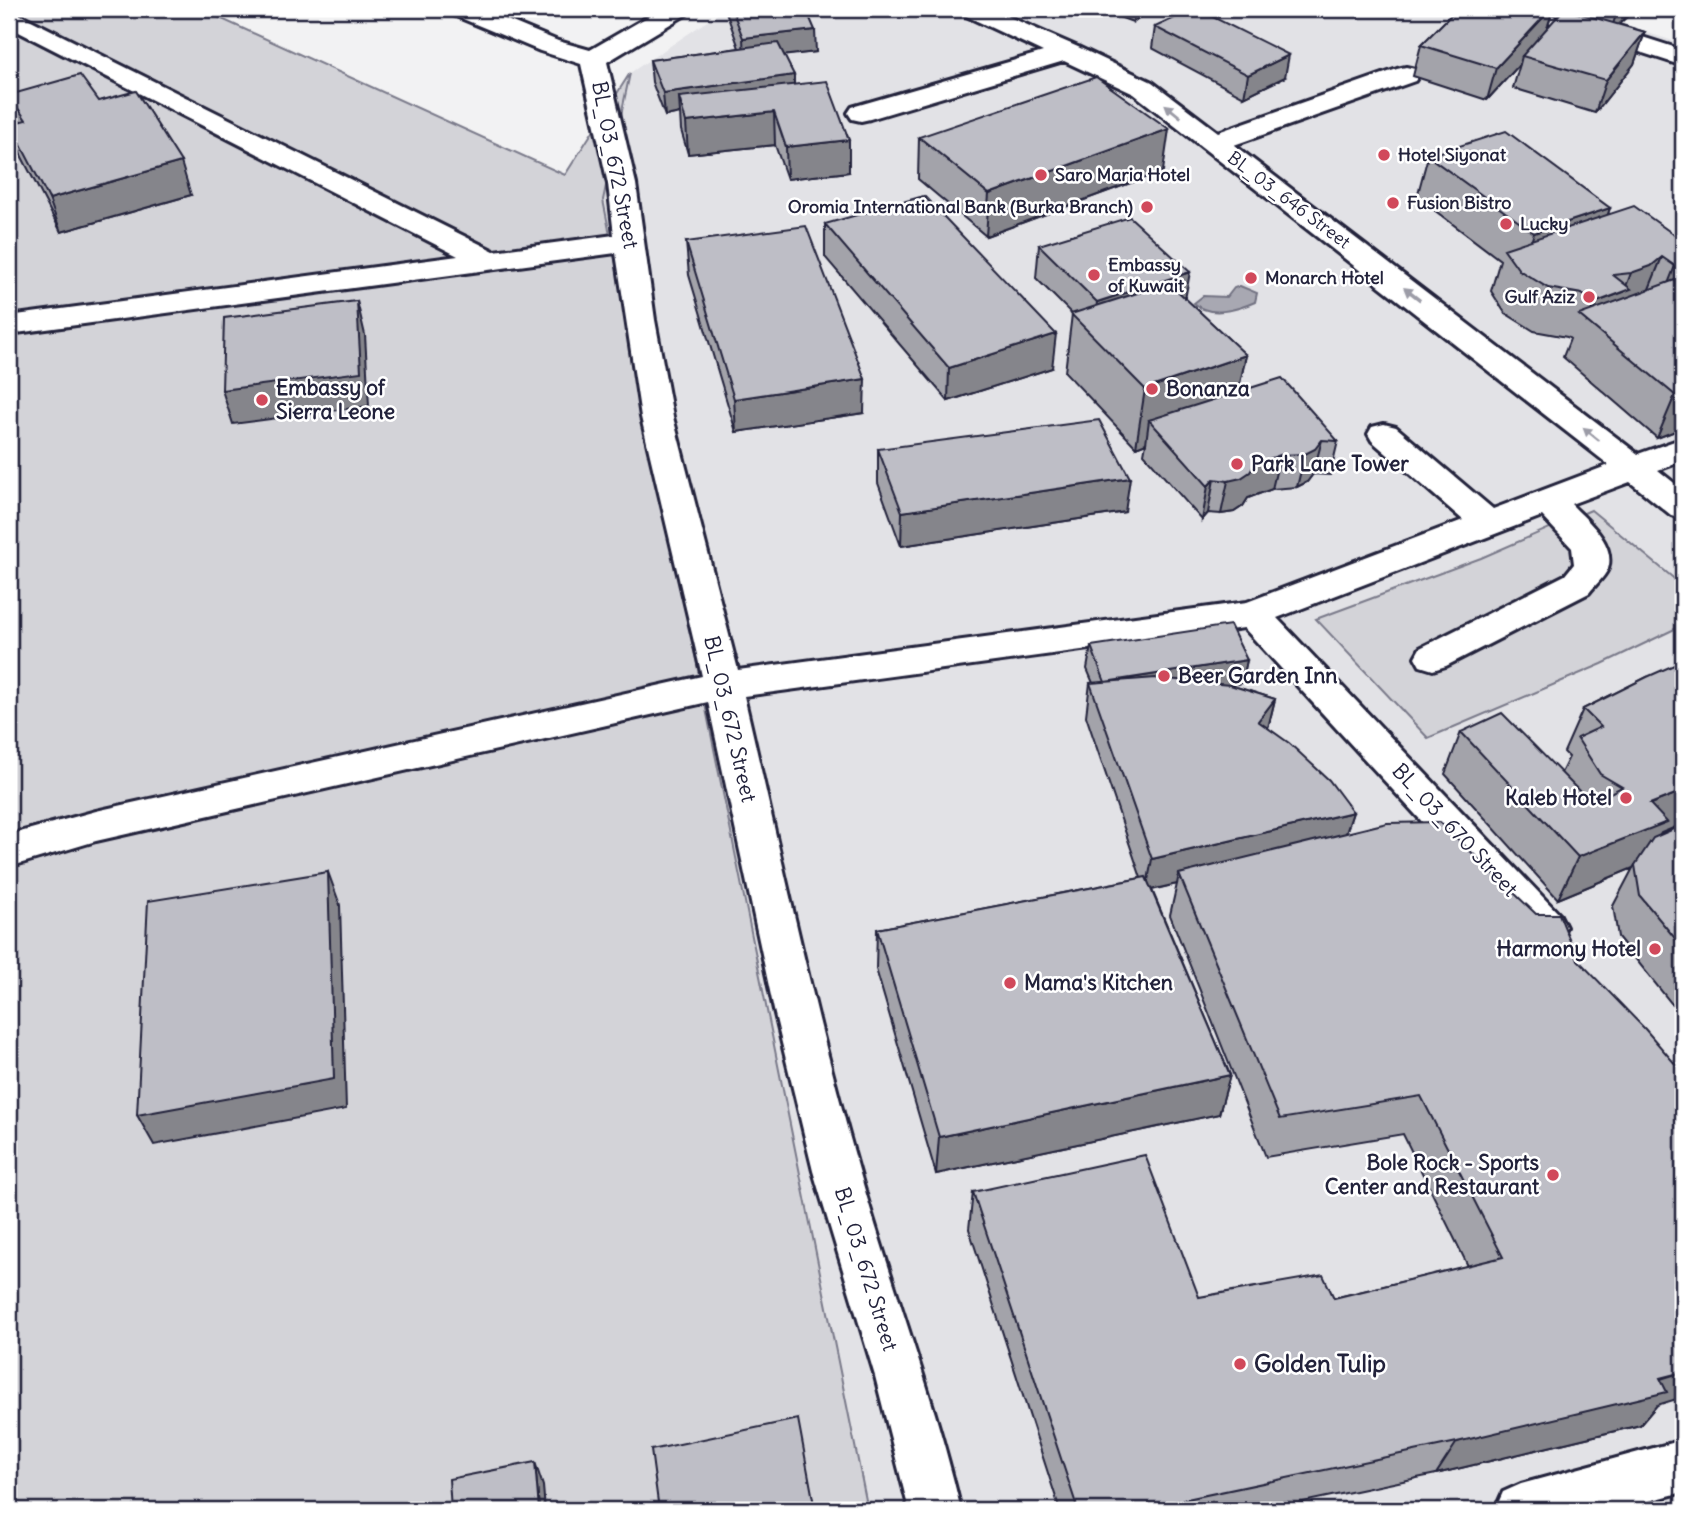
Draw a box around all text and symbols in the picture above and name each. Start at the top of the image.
street label: BL_03_672 Street [586,79,645,251]
one-way arrow [1165,104,1182,119]
place label: Hotel Siyonat [1398,143,1507,166]
street label: BL_03_646 Street [1223,146,1355,253]
marker: Hotel Siyonat [1376,147,1392,163]
place label: Saro Maria Hotel [1055,163,1190,186]
marker: Saro Maria Hotel [1033,167,1049,183]
place label: Fusion Bistro [1407,191,1511,214]
place label: Oromia International Bank (Burka Branch) [788,195,1133,218]
marker: Fusion Bistro [1385,195,1401,211]
marker: Oromia International Bank (Burka Branch) [1139,199,1155,215]
place label: Lucky [1520,212,1569,235]
marker: Lucky [1498,216,1514,232]
place label: Embassy of Kuwait [1108,253,1185,297]
place label: Monarch Hotel [1265,266,1384,289]
marker: Embassy of Kuwait [1086,267,1102,283]
marker: Monarch Hotel [1243,270,1259,286]
place label: Gulf Aziz [1504,285,1575,308]
one-way arrow [1404,287,1422,302]
marker: Gulf Aziz [1581,289,1597,305]
place label: Embassy of Sierra Leone [276,374,395,425]
place label: Bonanza [1166,375,1250,402]
marker: Bonanza [1144,381,1160,397]
marker: Embassy of Sierra Leone [254,392,270,408]
one-way arrow [1583,427,1601,442]
place label: Park Lane Tower [1251,450,1409,477]
marker: Park Lane Tower [1229,456,1245,472]
street label: BL_03_672 Street [698,633,763,805]
place label: Beer Garden Inn [1178,662,1338,689]
marker: Beer Garden Inn [1156,668,1172,684]
street label: BL_03_670 Street [1387,757,1524,902]
place label: Kaleb Hotel [1505,784,1612,811]
marker: Kaleb Hotel [1618,790,1634,806]
place label: Harmony Hotel [1497,935,1641,962]
marker: Harmony Hotel [1647,941,1663,957]
place label: Mama's Kitchen [1024,969,1173,996]
marker: Mama's Kitchen [1002,975,1018,991]
place label: Bole Rock - Sports Center and Restaurant [1325,1149,1540,1200]
marker: Bole Rock - Sports Center and Restaurant [1545,1167,1561,1183]
street label: BL_03_672 Street [829,1184,904,1354]
place label: Golden Tulip [1254,1348,1386,1378]
marker: Golden Tulip [1232,1356,1248,1372]

